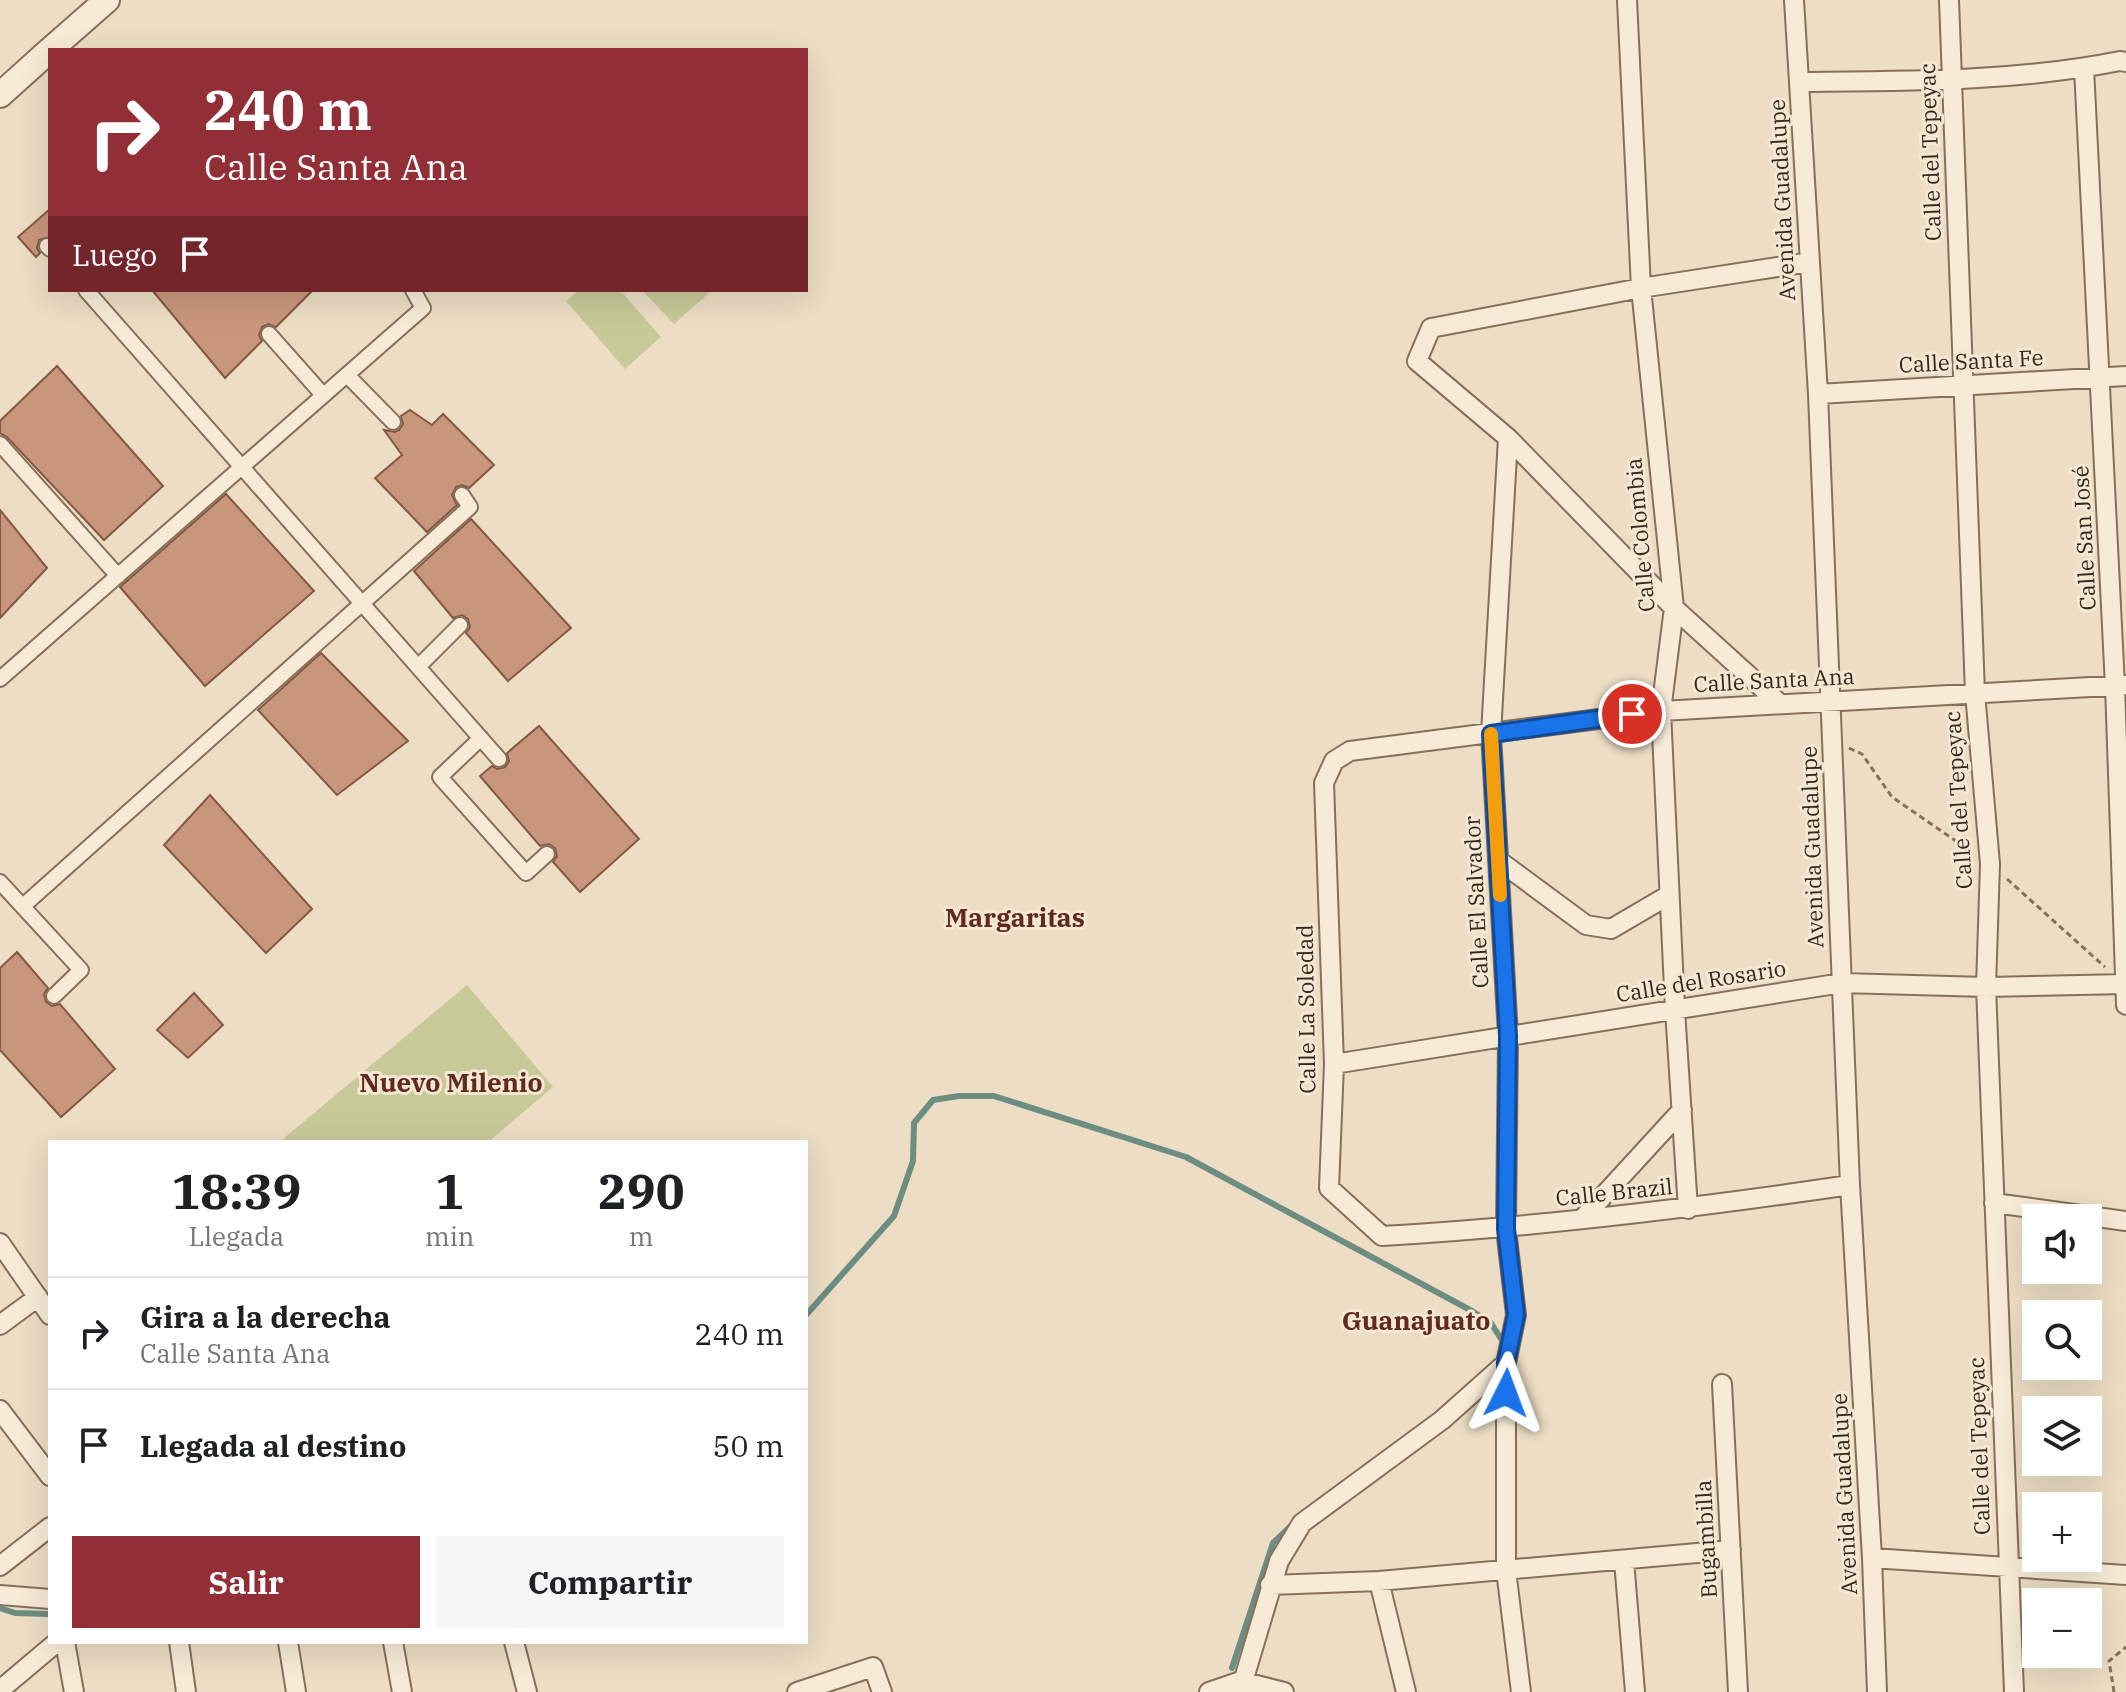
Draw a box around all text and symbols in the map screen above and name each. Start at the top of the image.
street label: Calle del Tepeyac [1912,62,1947,242]
text: 240 m [204,73,372,145]
icon: right [72,80,176,184]
street label: Avenida Guadalupe [1762,98,1801,302]
text: Calle Santa Ana [204,143,468,190]
icon: arrive [173,232,217,276]
text: Luego [72,235,157,274]
street label: Calle Santa Fe [1898,342,2044,379]
street label: Calle Colombia [1618,457,1661,613]
street label: Calle San José [2065,465,2102,611]
street label: Calle Santa Ana [1693,661,1855,698]
pin [1598,680,1666,748]
icon: arrive [1610,692,1654,736]
street label: Calle del Tepeyac [1937,710,1978,890]
street label: Avenida Guadalupe [1793,746,1830,948]
street label: Calle El Salvador [1456,815,1494,989]
district label: Margaritas [945,900,1085,934]
street label: Calle La Soledad [1290,924,1321,1094]
street label: Calle del Rosario [1614,953,1788,1008]
district label: Nuevo Milenio [359,1065,543,1099]
text: 18:39 [172,1160,301,1222]
text: 1 [435,1160,464,1222]
text: 290 [598,1160,684,1222]
street label: Calle Brazil [1554,1171,1674,1212]
map controls [2022,1204,2102,1668]
button: sound [2022,1204,2102,1284]
text: Llegada [189,1219,284,1253]
text: min [425,1219,474,1253]
text: m [629,1219,654,1253]
text: Gira a la derecha [140,1297,391,1336]
button: search [2022,1300,2102,1380]
district label: Guanajuato [1342,1303,1490,1337]
icon: right [72,1311,116,1355]
text: 240 m [694,1314,784,1353]
text: Calle Santa Ana [140,1336,331,1370]
position arrow [1464,1351,1548,1435]
street label: Calle del Tepeyac [1961,1356,1996,1536]
street label: Avenida Guadalupe [1824,1392,1863,1596]
button: layers [2022,1396,2102,1476]
icon: arrive [72,1423,116,1467]
text: Llegada al destino [140,1426,406,1465]
text: 50 m [712,1426,784,1465]
street label: Bugambilla [1688,1479,1723,1599]
button: + [2022,1492,2102,1572]
button: Salir [72,1536,420,1628]
button: Compartir [436,1536,784,1628]
button: − [2022,1588,2102,1668]

